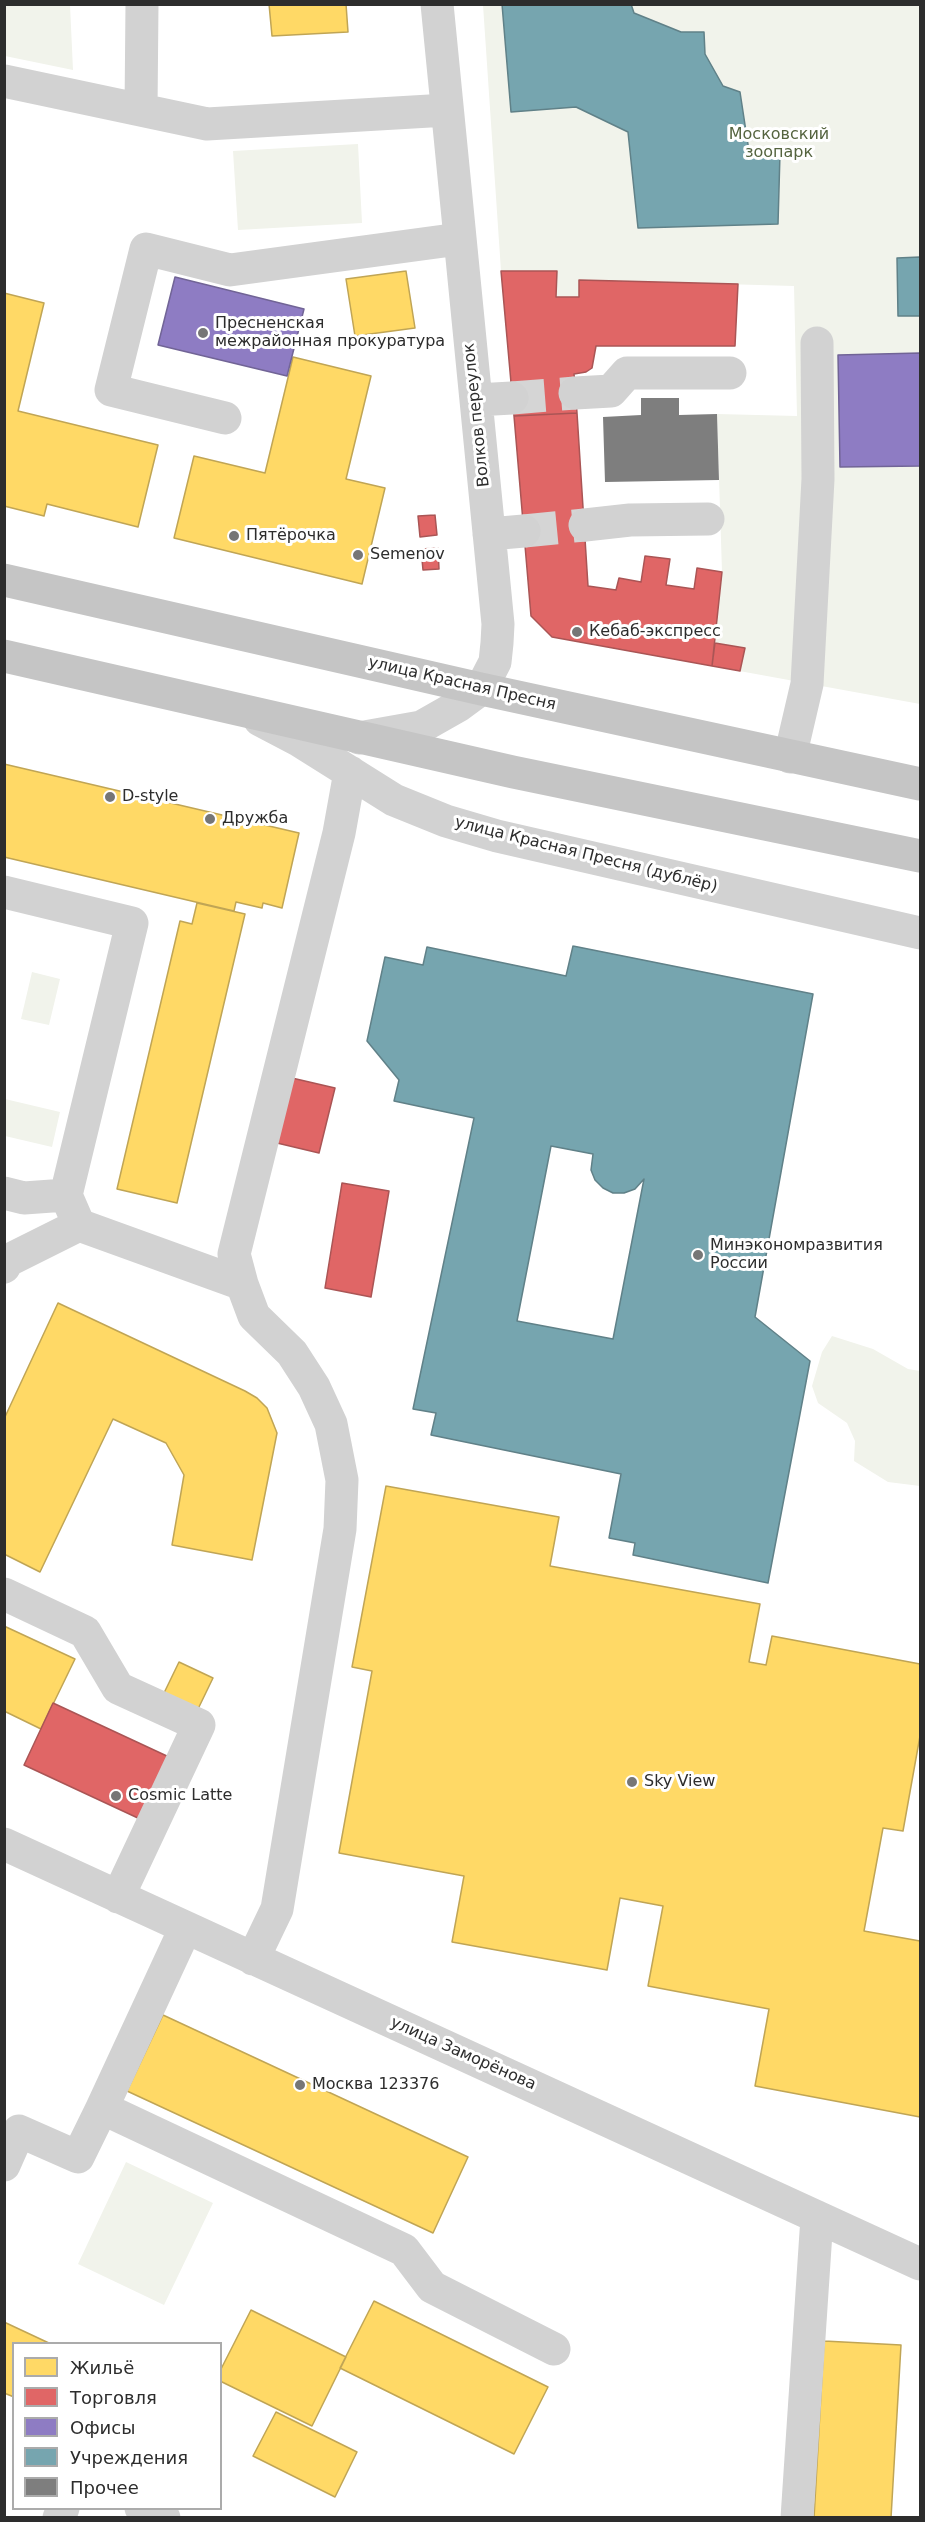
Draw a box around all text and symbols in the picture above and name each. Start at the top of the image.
park label: Московский зоопарк [729,125,829,163]
place label: Пресненская межрайонная прокуратура [215,314,445,352]
marker: Пресненская межрайонная прокуратура [196,326,210,340]
street label: Волков переулок [460,342,494,488]
place label: Пятёрочка [246,526,336,546]
marker: Пятёрочка [227,529,241,543]
place label: Semenov [370,545,445,565]
marker: Semenov [351,548,365,562]
place label: Кебаб-экспресс [589,622,721,642]
marker: Кебаб-экспресс [570,625,584,639]
street label: улица Красная Пресня [366,653,558,715]
place label: D-style [122,787,178,807]
marker: D-style [103,790,117,804]
place label: Дружба [222,809,288,829]
marker: Дружба [203,812,217,826]
street label: улица Красная Пресня (дублёр) [453,813,719,897]
place label: Минэкономразвития России [710,1236,883,1274]
marker: Минэкономразвития России [691,1248,705,1262]
place label: Sky View [644,1772,715,1792]
marker: Sky View [625,1775,639,1789]
place label: Cosmic Latte [128,1786,232,1806]
marker: Cosmic Latte [109,1789,123,1803]
street label: улица Заморёнова [387,2013,539,2095]
place label: Москва 123376 [312,2075,439,2095]
marker: Москва 123376 [293,2078,307,2092]
legend [12,2342,222,2510]
text: Жильё [70,2357,134,2378]
text: Торговля [70,2387,157,2408]
text: Офисы [70,2417,135,2438]
text: Учреждения [70,2447,188,2468]
text: Прочее [70,2477,139,2498]

